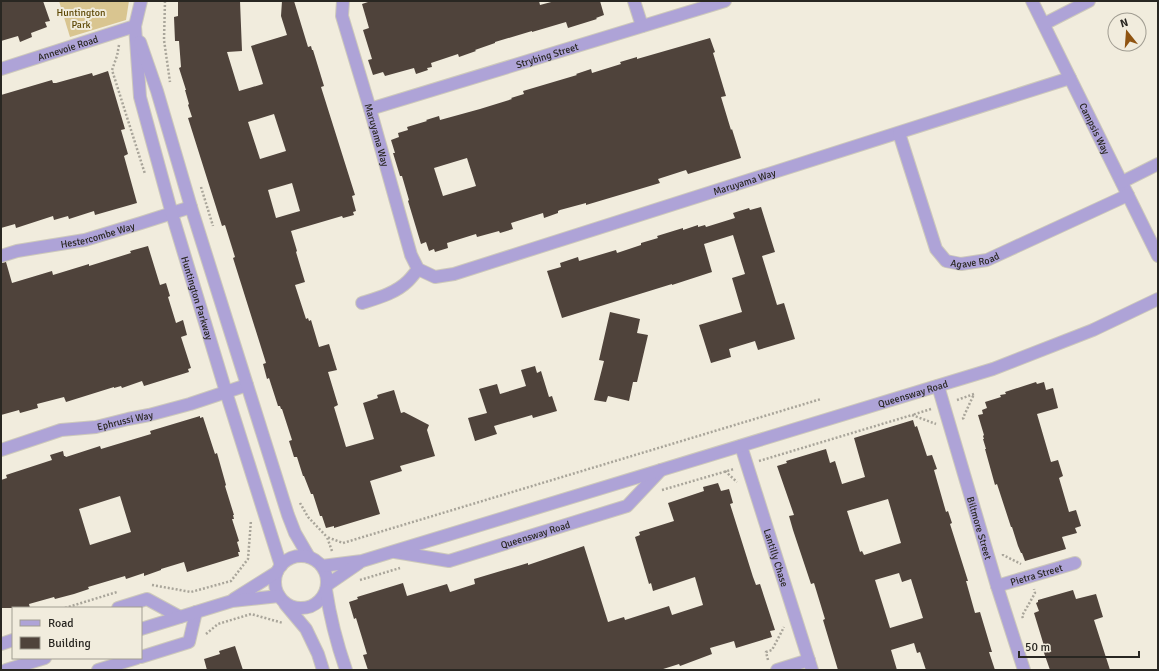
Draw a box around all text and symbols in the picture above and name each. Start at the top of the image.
park label: Huntington Park [57,7,105,31]
north arrow [1107,12,1147,52]
text: N [1119,16,1130,30]
street label: Annevoie Road [36,33,100,64]
street label: Strybing Street [515,41,580,71]
street label: Campsis Way [1076,101,1112,157]
street label: Maruyama Way [362,102,391,168]
street label: Maruyama Way [712,167,778,198]
street label: Hestercombe Way [60,220,137,251]
street label: Agave Road [949,250,1001,271]
street label: Huntington Parkway [178,255,215,342]
street label: Queensway Road [877,378,949,411]
street label: Ephrussi Way [96,409,155,434]
street label: Biltmore Street [964,495,994,562]
street label: Queensway Road [499,519,572,552]
street label: Lantilly Chase [761,527,790,588]
street label: Pietra Street [1009,562,1065,589]
legend [12,607,142,659]
text: Road [48,616,74,631]
scale bar [1019,633,1139,659]
text: Building [48,636,91,651]
text: 50 m [1025,640,1050,655]

